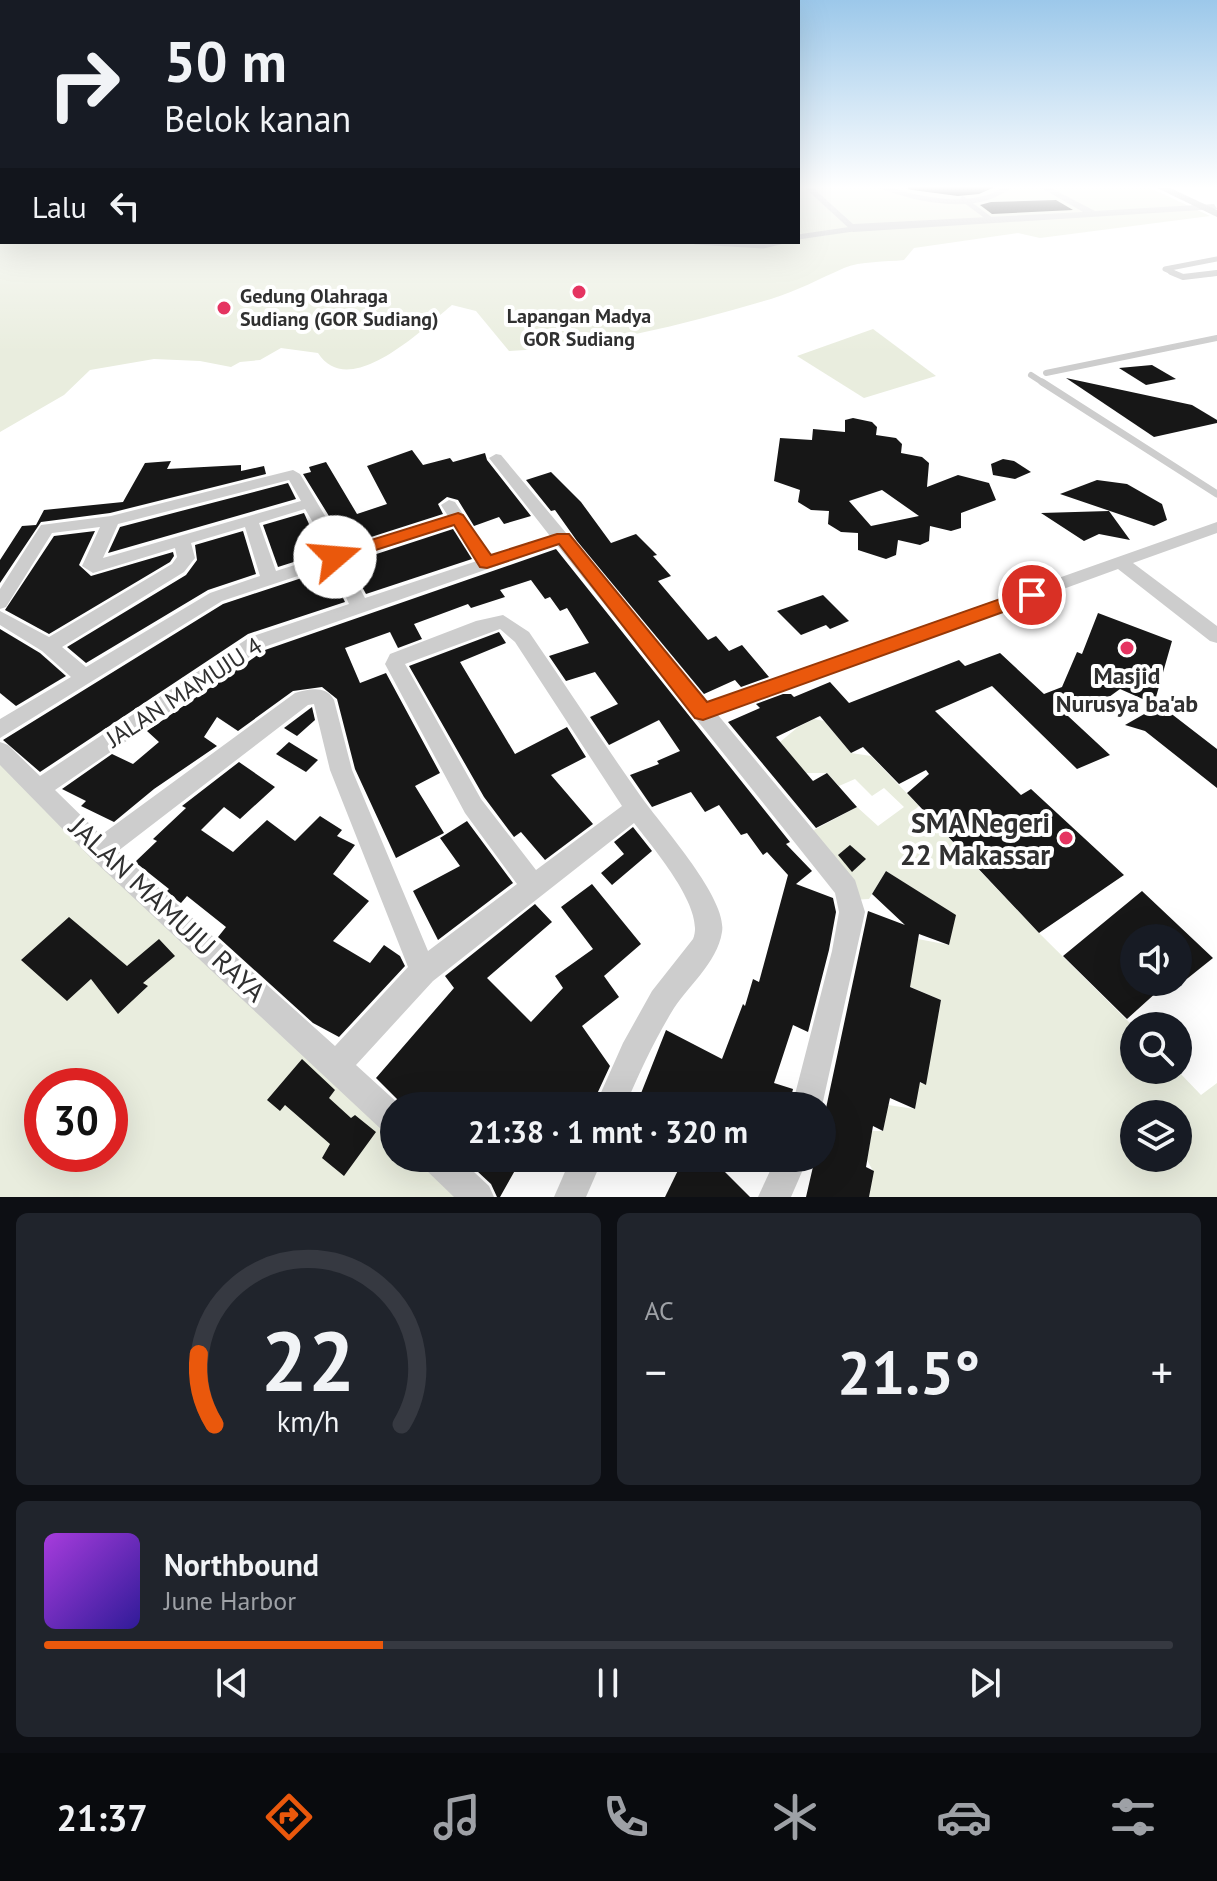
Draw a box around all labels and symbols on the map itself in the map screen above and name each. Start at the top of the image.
place label: Gedung Olahraga Sudiang (GOR Sudiang) [240,283,439,332]
marker: Lapangan Madya GOR Sudiang [570,283,588,301]
marker: Gedung Olahraga Sudiang (GOR Sudiang) [215,299,233,317]
place label: Lapangan Madya GOR Sudiang [507,303,651,352]
position arrow [293,515,377,599]
pin [998,561,1066,629]
street label: JALAN MAMUJU 4 [99,630,268,755]
marker: Masjid Nurusya ba'ab [1118,639,1136,657]
place label: Masjid Nurusya ba'ab [1056,660,1198,719]
place label: SMA Negeri 22 Makassar [900,804,1050,873]
street label: JALAN MAMUJU RAYA [61,808,274,1010]
marker: SMA Negeri 22 Makassar [1057,829,1075,847]
speed limit sign: 30 [24,1068,128,1172]

